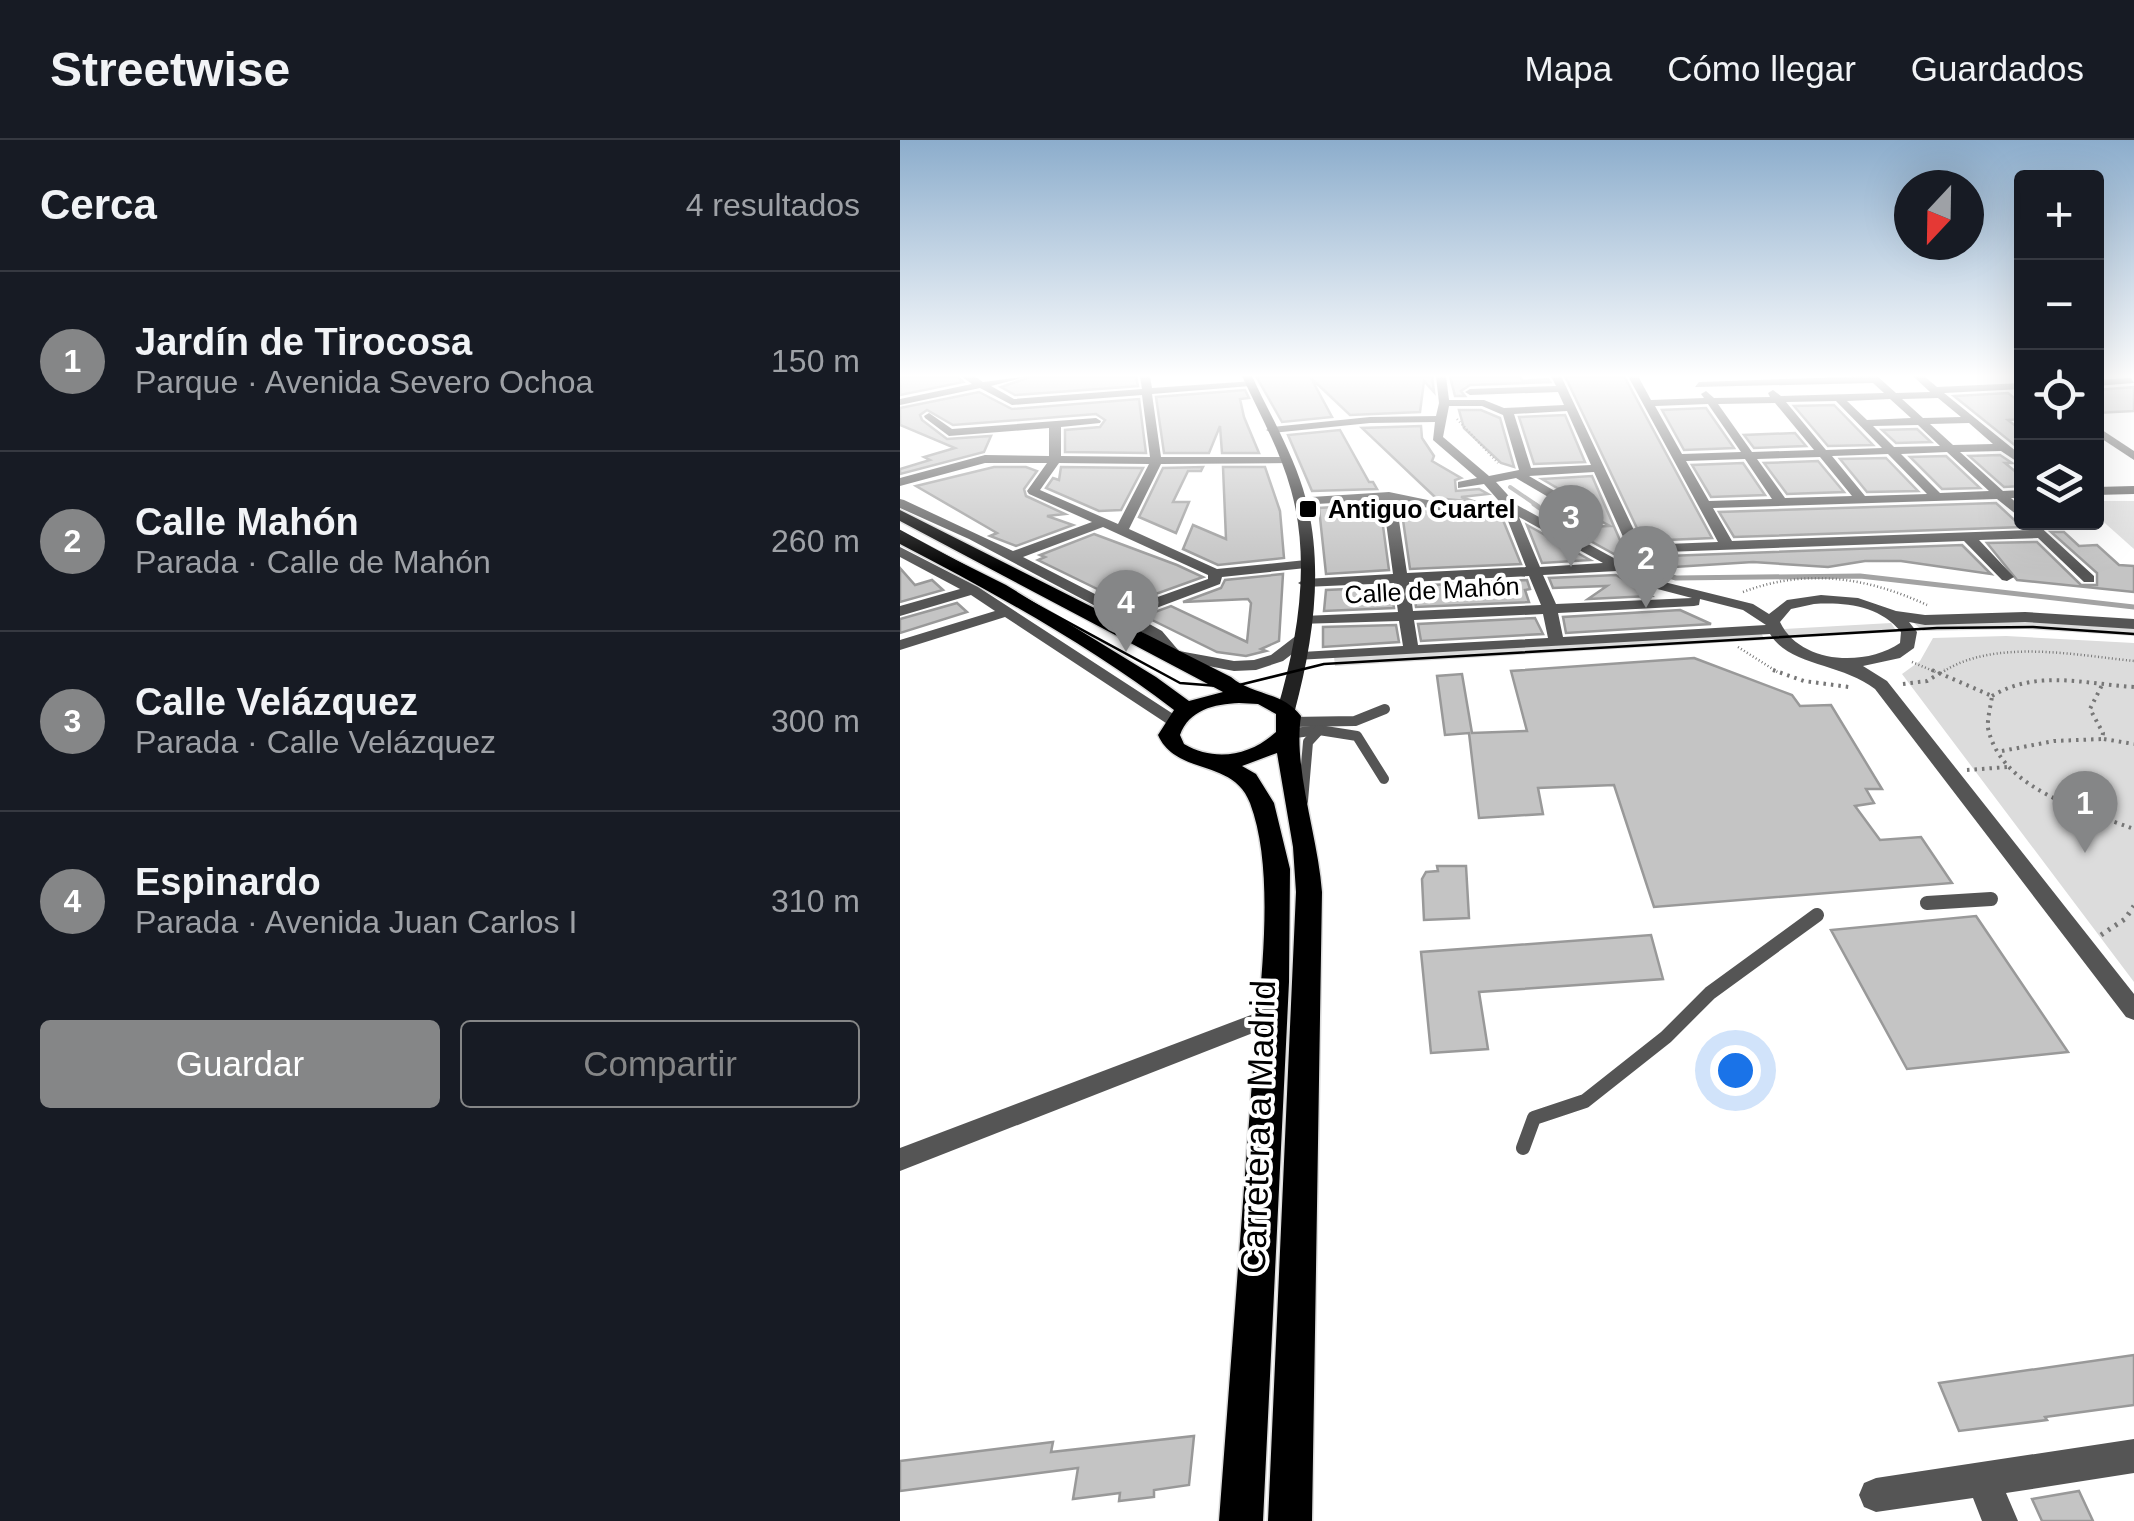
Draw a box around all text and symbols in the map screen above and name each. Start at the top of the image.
text: Streetwise [50,43,290,96]
text: Mapa [1525,49,1612,88]
text: Cómo llegar [1667,49,1856,88]
text: Guardados [1911,49,2084,88]
north arrow [1894,170,1984,260]
map controls [2014,170,2104,530]
button: + [2014,170,2104,260]
text: Cerca [40,181,157,228]
text: 4 resultados [686,187,860,223]
button: − [2014,260,2104,350]
text: Jardín de Tirocosa [135,321,472,363]
text: 1 [64,343,81,379]
text: 150 m [771,343,860,379]
button: locate [2014,350,2104,440]
text: Parque · Avenida Severo Ochoa [135,364,593,400]
button: layers [2014,440,2104,530]
pin: 3 [1538,484,1604,567]
place label: Antiguo Cuartel [1328,495,1516,523]
marker: Antiguo Cuartel [1297,498,1319,520]
text: Calle Mahón [135,501,359,543]
text: 2 [64,523,81,559]
text: 260 m [771,523,860,559]
pin: 2 [1614,526,1678,608]
text: Parada · Calle de Mahón [135,544,491,580]
pin: 4 [1094,570,1158,652]
street label: Calle de Mahón [1344,571,1520,609]
text: Calle Velázquez [135,681,418,723]
text: 3 [64,703,81,739]
text: 300 m [771,703,860,739]
text: Parada · Calle Velázquez [135,724,496,760]
pin: 1 [2052,770,2118,853]
text: Espinardo [135,861,321,903]
text: 4 [64,883,81,919]
text: 310 m [771,883,860,919]
text: Parada · Avenida Juan Carlos I [135,904,577,940]
street label: Carretera a Madrid [1233,980,1282,1274]
button: Guardar [40,1020,440,1108]
button: Compartir [460,1020,860,1108]
your location [1710,1045,1761,1096]

